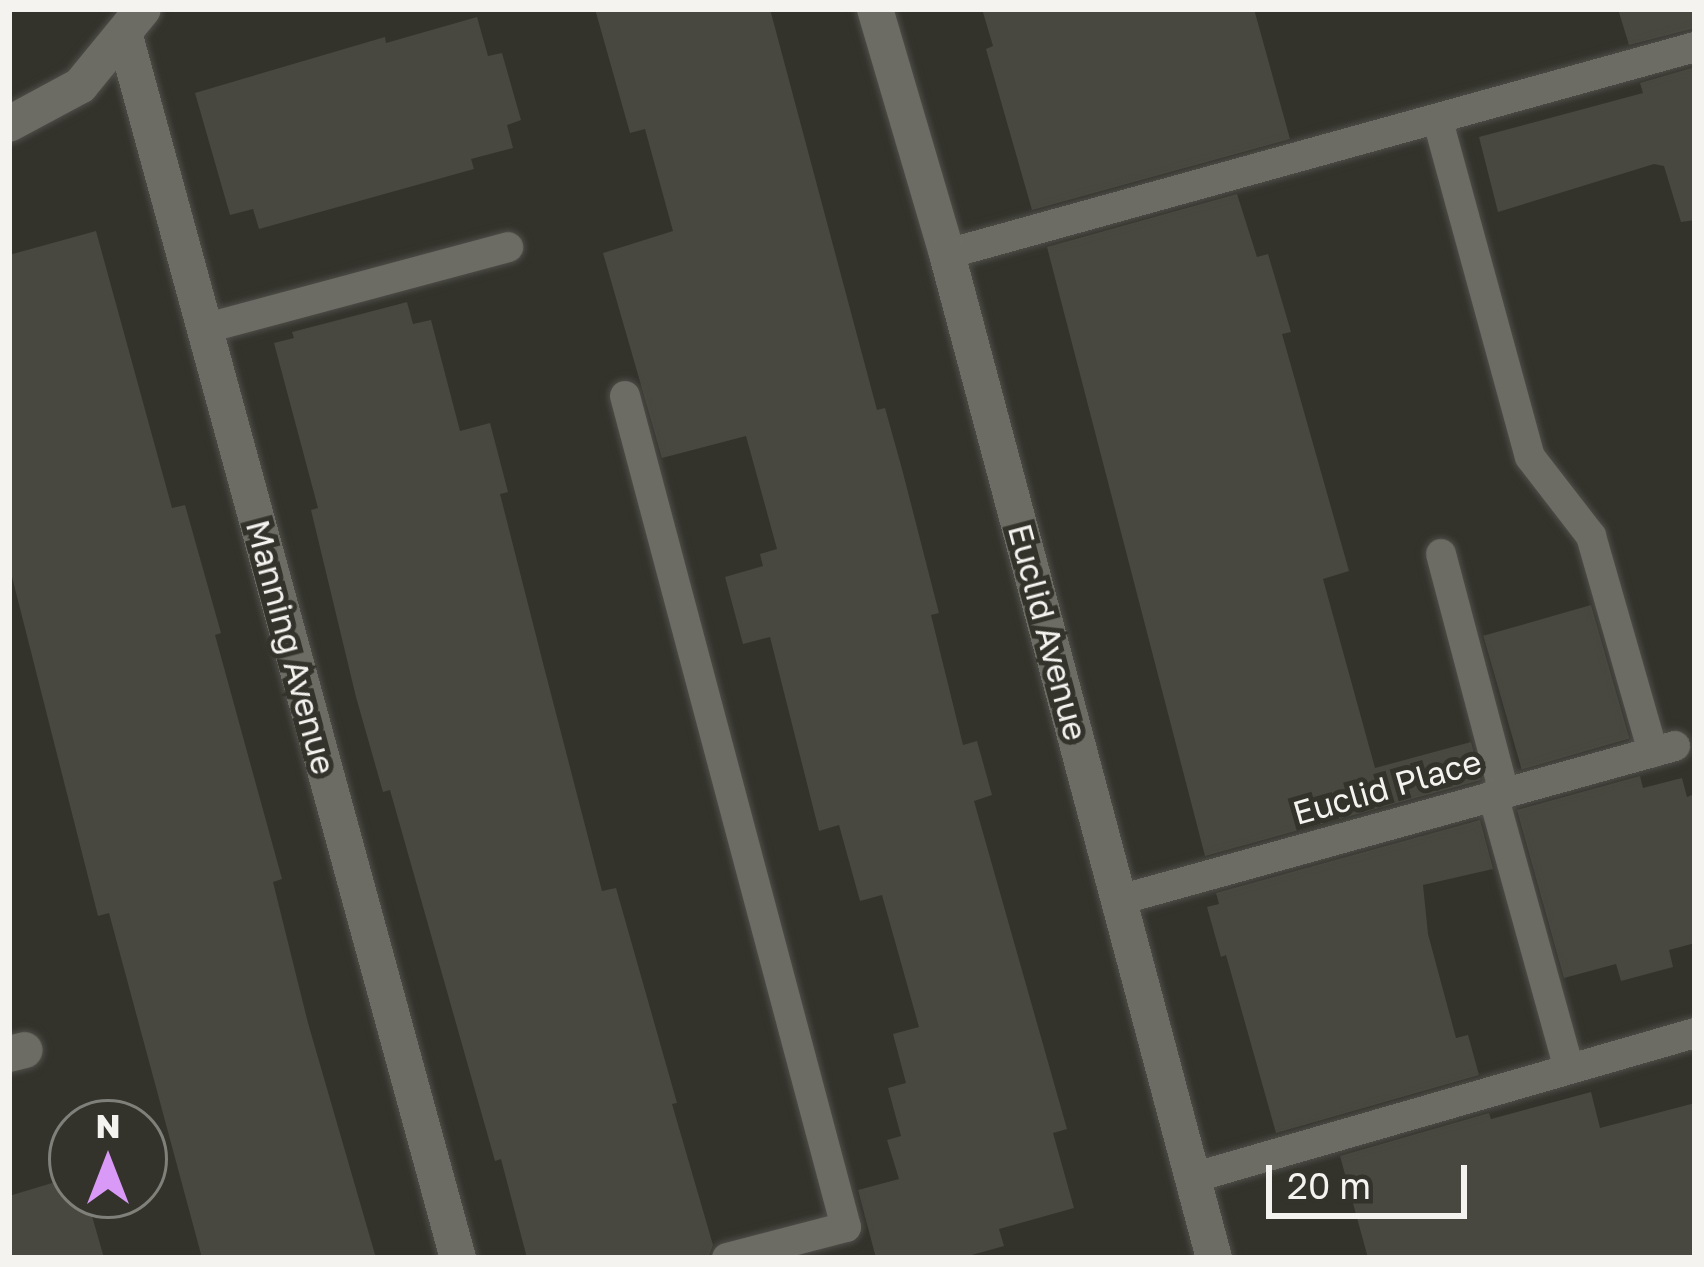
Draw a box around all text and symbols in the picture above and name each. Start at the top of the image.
street label: Manning Avenue [238,515,344,779]
street label: Euclid Avenue [1000,519,1096,745]
street label: Euclid Place [1288,741,1486,833]
north arrow [48,1099,168,1219]
text: N [95,1106,121,1145]
scale bar [1272,1141,1473,1215]
text: 20 m [1287,1164,1371,1207]

